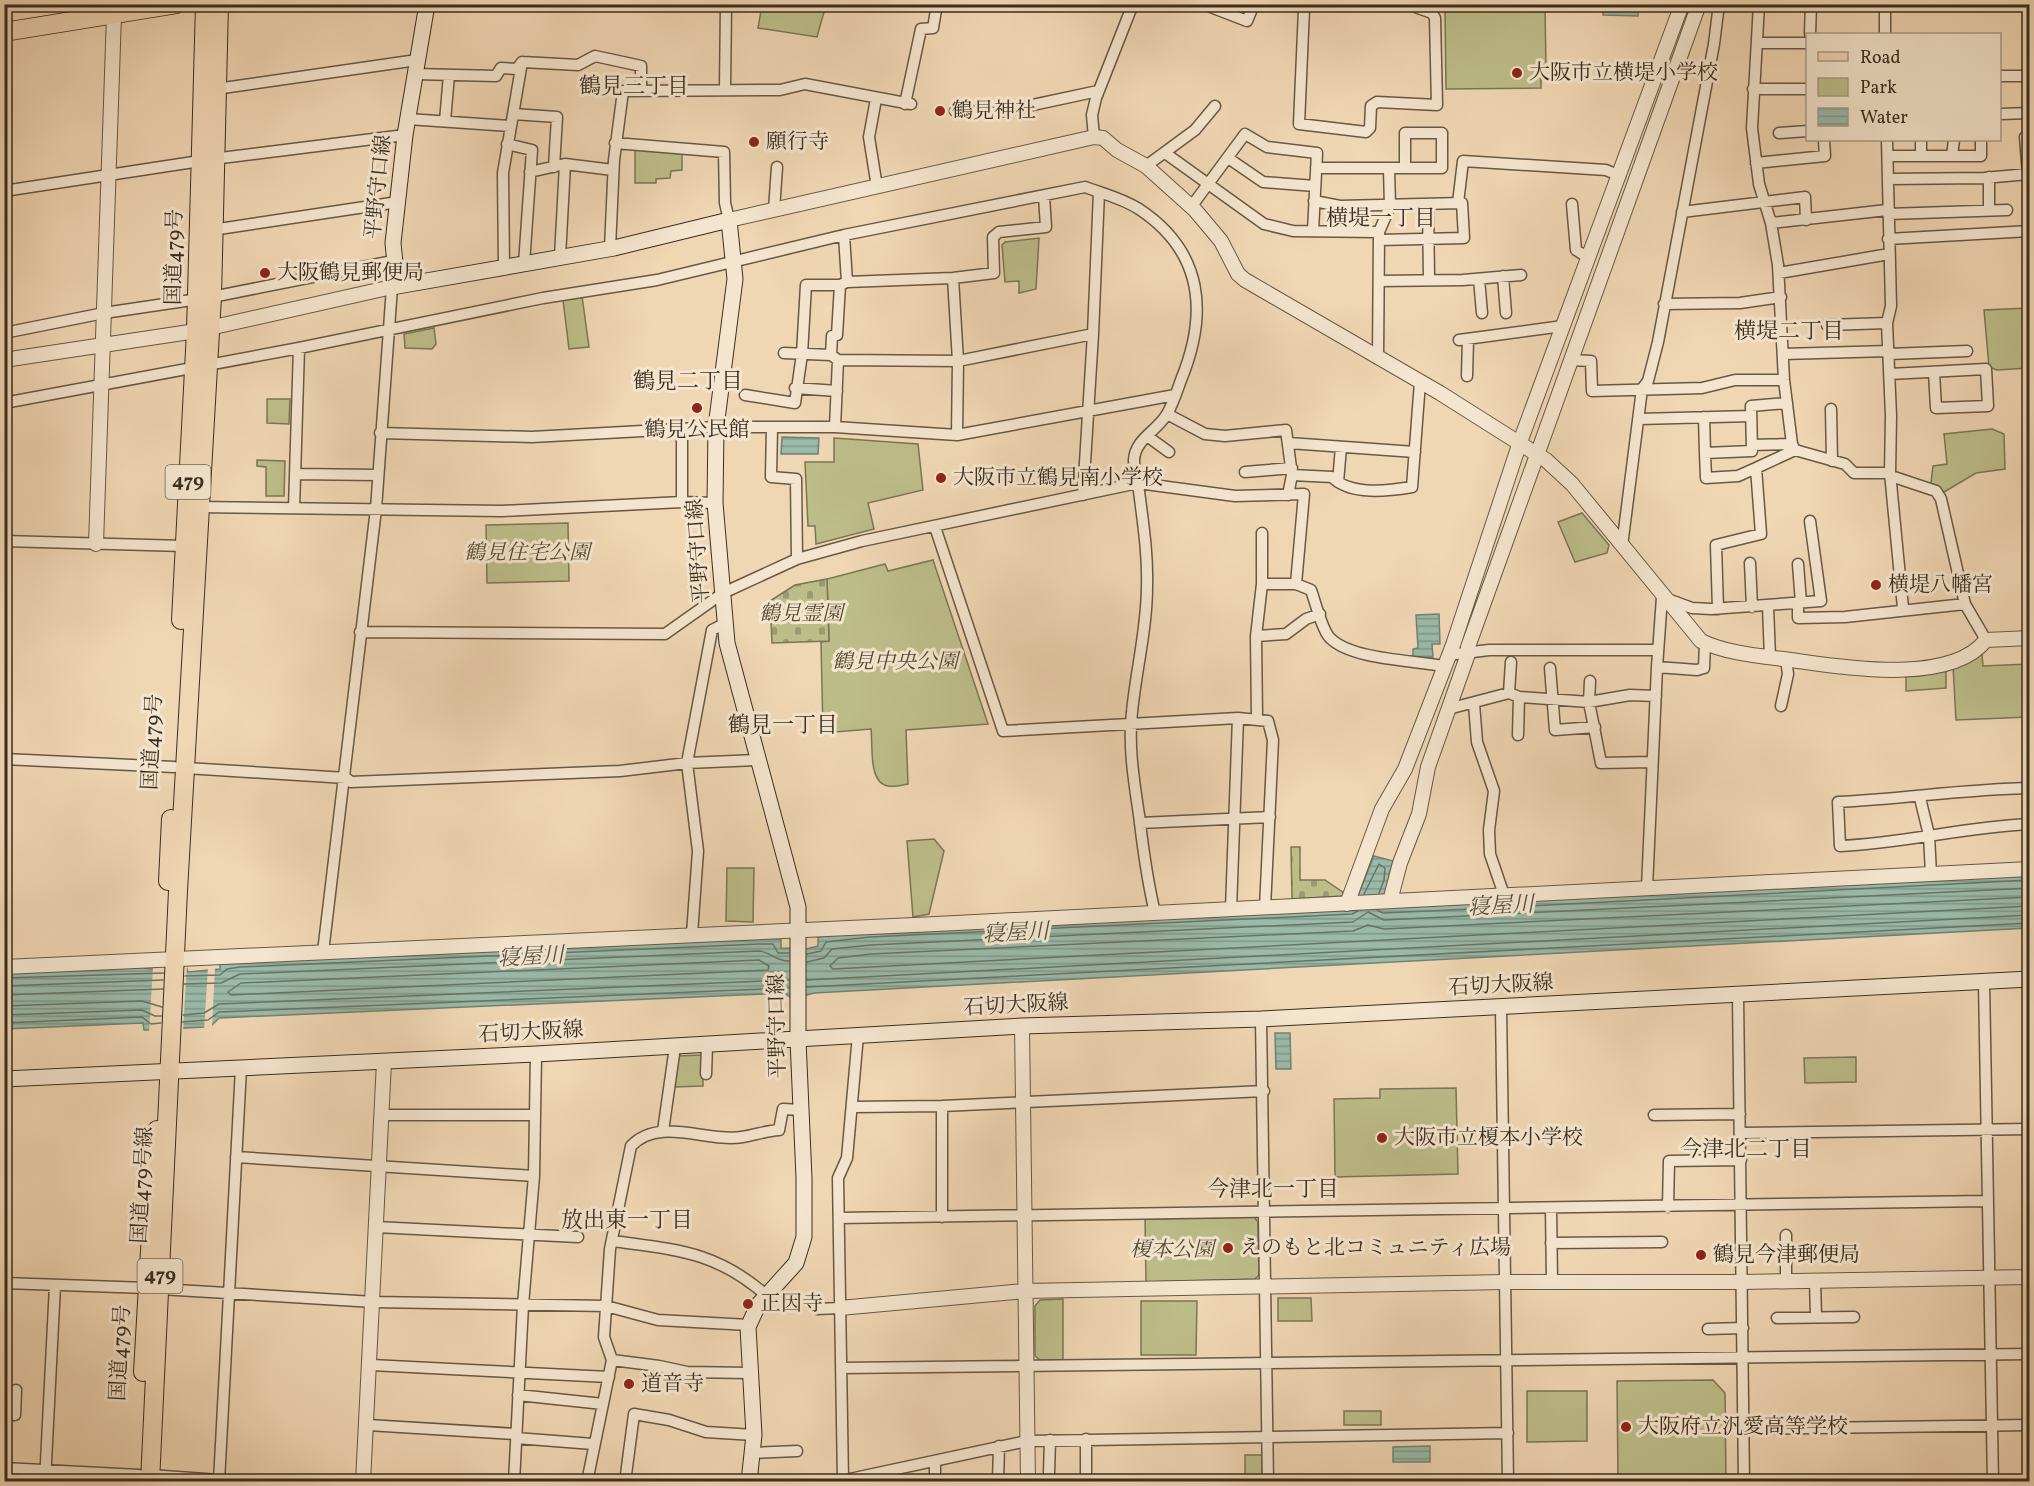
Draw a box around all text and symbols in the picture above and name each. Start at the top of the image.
legend [1806,33,2001,141]
text: Road [1860,46,1901,71]
place label: 大阪市立横堤小学校 [1529,59,1718,88]
marker: 大阪市立横堤小学校 [1510,66,1524,80]
district label: 鶴見三丁目 [579,72,689,103]
text: Park [1860,76,1897,101]
place label: 鶴見神社 [952,97,1036,126]
marker: 鶴見神社 [933,104,947,118]
text: Water [1860,106,1908,131]
place label: 願行寺 [766,128,829,157]
street label: 平野守口線 [359,133,399,241]
marker: 願行寺 [747,135,761,149]
district label: 横堤一丁目 [1326,204,1436,235]
street label: 国道479号 [160,209,190,305]
place label: 大阪鶴見郵便局 [277,259,424,288]
marker: 大阪鶴見郵便局 [258,266,272,280]
district label: 横堤二丁目 [1734,317,1844,348]
district label: 鶴見二丁目 [633,367,743,398]
marker: 鶴見公民館 [690,401,704,415]
place label: 鶴見公民館 [645,416,750,445]
place label: 大阪市立鶴見南小学校 [953,464,1163,493]
road number: 479 [166,465,210,499]
marker: 大阪市立鶴見南小学校 [934,471,948,485]
street label: 平野守口線 [681,498,717,604]
park label: 鶴見住宅公園 [464,539,593,568]
place label: 横堤八幡宮 [1888,571,1993,600]
marker: 横堤八幡宮 [1869,578,1883,592]
park label: 鶴見霊園 [759,600,846,629]
park label: 鶴見中央公園 [832,648,961,677]
street label: 国道479号 [136,693,170,791]
district label: 鶴見一丁目 [728,711,838,742]
water label: 寝屋川 [1467,890,1537,924]
water label: 寝屋川 [982,917,1052,951]
water label: 寝屋川 [497,941,567,975]
street label: 石切大阪線 [1448,969,1554,1003]
street label: 平野守口線 [763,973,793,1079]
street label: 石切大阪線 [963,989,1069,1023]
street label: 石切大阪線 [478,1016,584,1050]
place label: 大阪市立榎本小学校 [1394,1124,1583,1153]
street label: 国道479号線 [125,1126,161,1244]
marker: 大阪市立榎本小学校 [1375,1131,1389,1145]
district label: 今津北二丁目 [1680,1135,1812,1166]
district label: 今津北一丁目 [1207,1175,1339,1206]
district label: 放出東一丁目 [561,1206,693,1237]
place label: えのもと北コミュニティ広場 [1240,1234,1511,1263]
park label: 榎本公園 [1130,1236,1217,1265]
marker: えのもと北コミュニティ広場 [1221,1241,1235,1255]
place label: 鶴見今津郵便局 [1713,1241,1860,1270]
marker: 鶴見今津郵便局 [1694,1248,1708,1262]
road number: 479 [138,1259,182,1293]
place label: 正因寺 [760,1290,823,1319]
marker: 正因寺 [741,1297,755,1311]
street label: 国道479号 [104,1304,138,1402]
place label: 道音寺 [641,1370,704,1399]
marker: 道音寺 [622,1377,636,1391]
place label: 大阪府立汎愛高等学校 [1638,1413,1848,1442]
marker: 大阪府立汎愛高等学校 [1619,1420,1633,1434]

